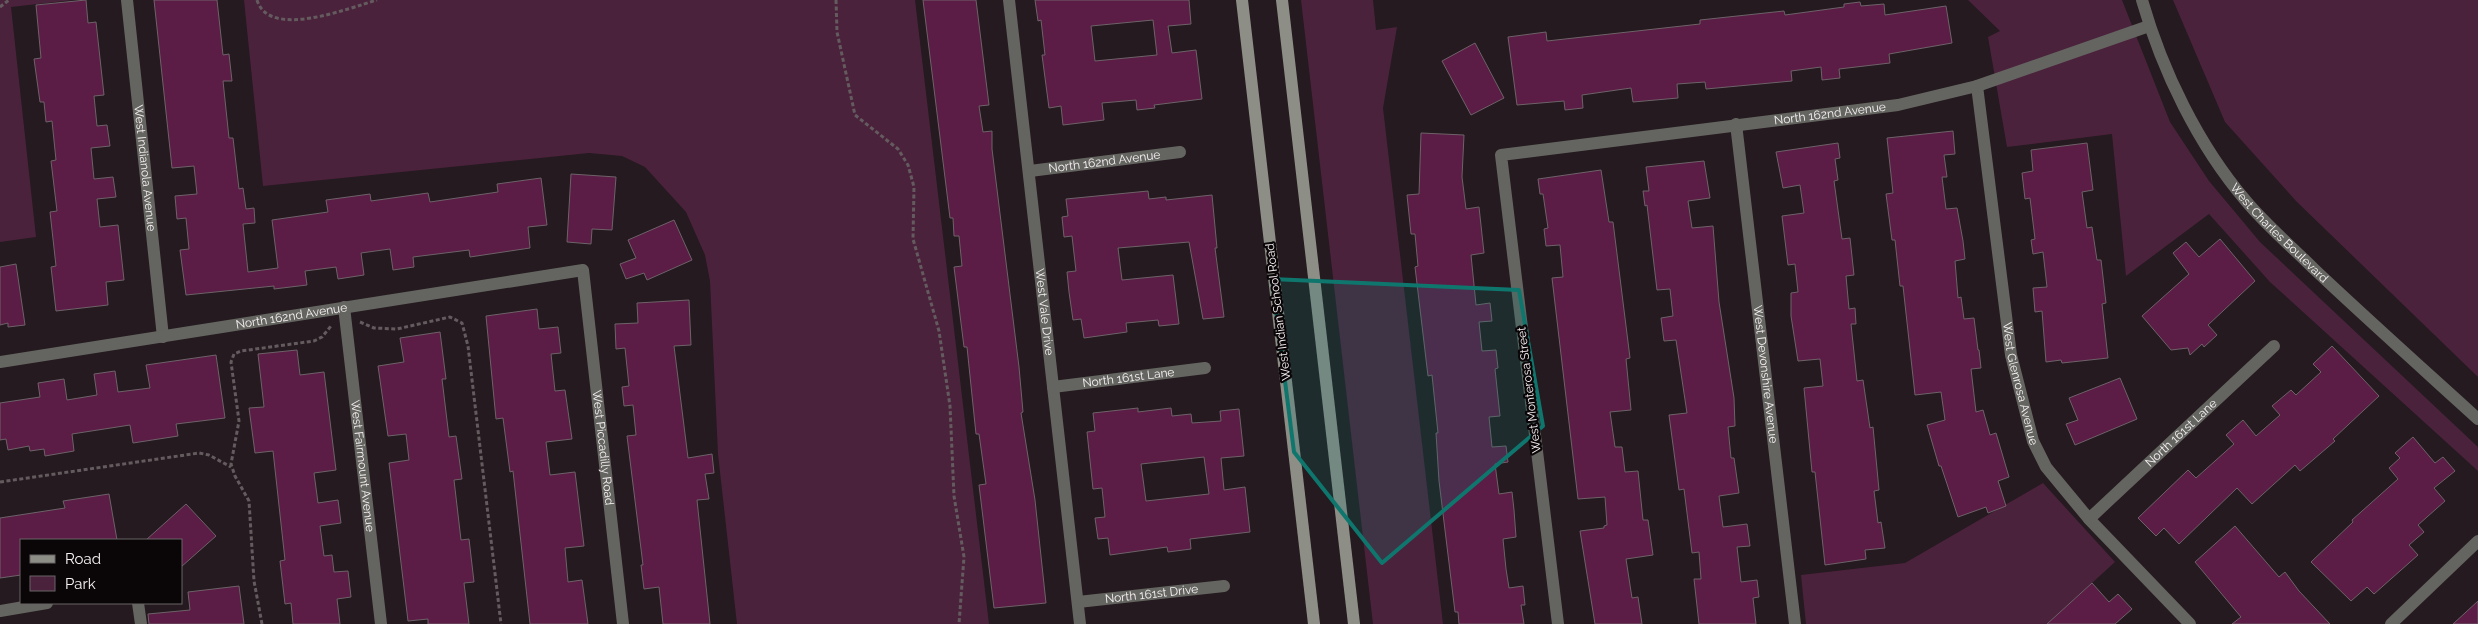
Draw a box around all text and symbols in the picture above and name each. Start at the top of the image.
street label: North 162nd Avenue [1773,100,1887,128]
street label: West Indianola Avenue [131,104,159,232]
street label: North 162nd Avenue [1048,148,1161,176]
street label: West Charles Boulevard [2227,181,2331,285]
street label: West Indian School Road [1263,243,1293,381]
street label: West Vale Drive [1033,268,1056,356]
street label: North 162nd Avenue [235,300,348,332]
street label: West Devonshire Avenue [1750,304,1781,444]
street label: West Glenrosa Avenue [2000,321,2041,448]
street label: West Monterosa Street [1514,326,1544,454]
street label: North 161st Lane [1082,365,1175,390]
street label: West Piccadilly Road [590,389,617,506]
street label: North 161st Lane [2142,396,2220,470]
street label: West Fairmount Avenue [348,399,377,533]
legend [20,539,182,604]
text: Road [65,550,101,568]
text: Park [65,575,96,593]
street label: North 161st Drive [1104,582,1199,606]

